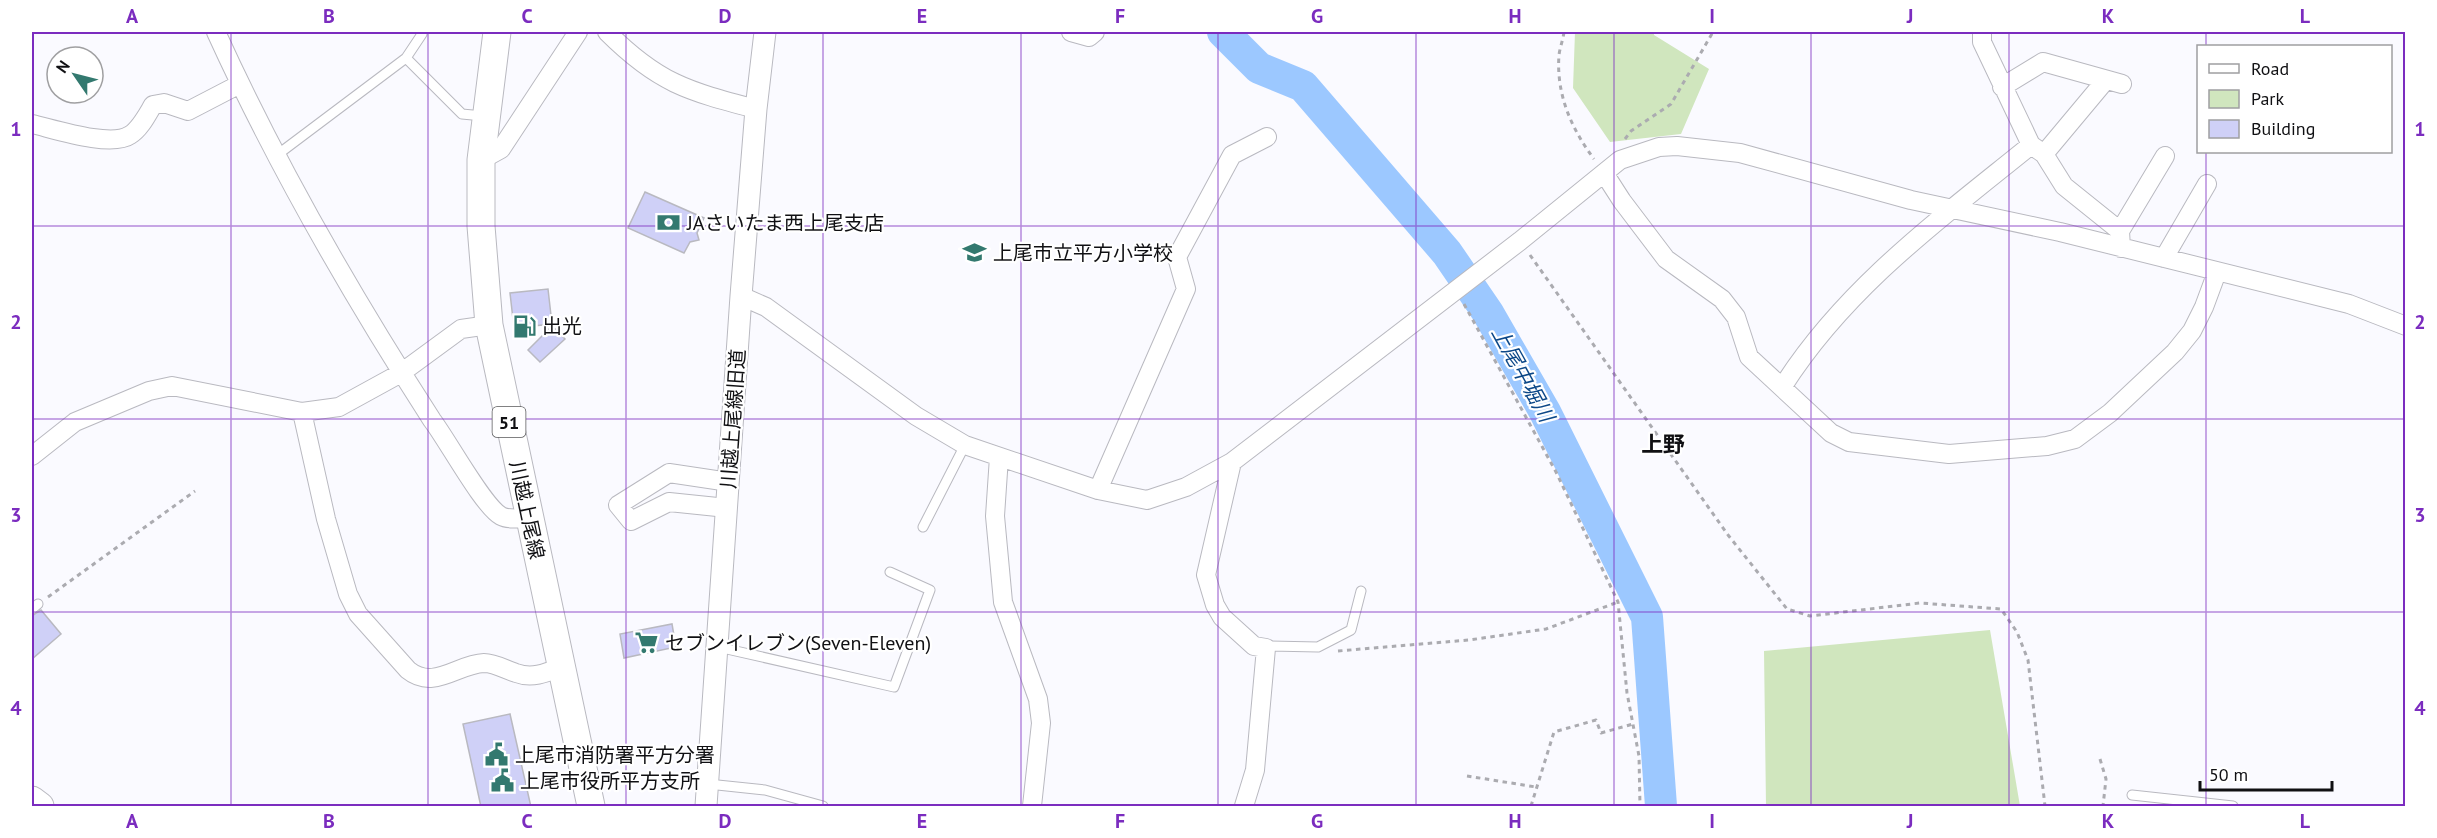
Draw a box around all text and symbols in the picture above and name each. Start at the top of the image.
text: A [126,3,139,29]
text: B [323,3,335,29]
text: C [521,3,533,29]
text: D [719,3,732,29]
text: E [917,3,927,29]
text: F [1115,3,1125,29]
text: G [1311,3,1323,29]
text: H [1508,3,1522,29]
text: I [1709,3,1715,29]
text: J [1906,3,1913,29]
text: K [2102,3,2115,29]
text: L [2300,3,2311,29]
north arrow [45,45,105,105]
legend [2197,45,2392,153]
text: N [52,56,74,76]
text: Road [2251,57,2289,80]
text: Park [2251,87,2284,110]
text: 1 [10,116,22,142]
text: 1 [2414,116,2426,142]
text: Building [2251,117,2315,140]
bank icon: JAさいたま西上尾支店 [656,210,682,236]
place label: JAさいたま西上尾支店 [686,210,884,236]
school or university icon: 上尾市立平方小学校 [962,240,988,266]
place label: 上尾市立平方小学校 [993,240,1173,266]
text: 2 [10,309,22,335]
text: 2 [2414,309,2426,335]
fuel station icon: 出光 [511,313,537,339]
place label: 出光 [542,313,582,339]
water label: 上尾中堀川 [1486,322,1561,428]
street label: 川越上尾線旧道 [715,348,751,490]
road number: 51 [492,407,526,437]
district label: 上野 [1641,430,1685,458]
street label: 川越上尾線 [504,458,550,562]
text: 3 [10,502,22,528]
text: 3 [2414,502,2426,528]
supermarket icon: セブンイレブン(Seven-Eleven) [634,630,660,656]
place label: セブンイレブン(Seven-Eleven) [665,630,931,656]
text: 4 [10,695,22,721]
text: 4 [2414,695,2426,721]
public building icon: 上尾市消防署平方分署 [484,742,510,768]
place label: 上尾市消防署平方分署 [515,742,715,768]
scale bar [2200,754,2332,792]
text: 50 m [2209,763,2248,786]
public building icon: 上尾市役所平方支所 [489,768,515,794]
place label: 上尾市役所平方支所 [520,768,700,794]
text: A [126,808,139,834]
text: B [323,808,335,834]
text: C [521,808,533,834]
text: D [719,808,732,834]
text: E [917,808,927,834]
text: F [1115,808,1125,834]
text: G [1311,808,1323,834]
text: H [1508,808,1522,834]
text: I [1709,808,1715,834]
text: J [1906,808,1913,834]
text: K [2102,808,2115,834]
text: L [2300,808,2311,834]

